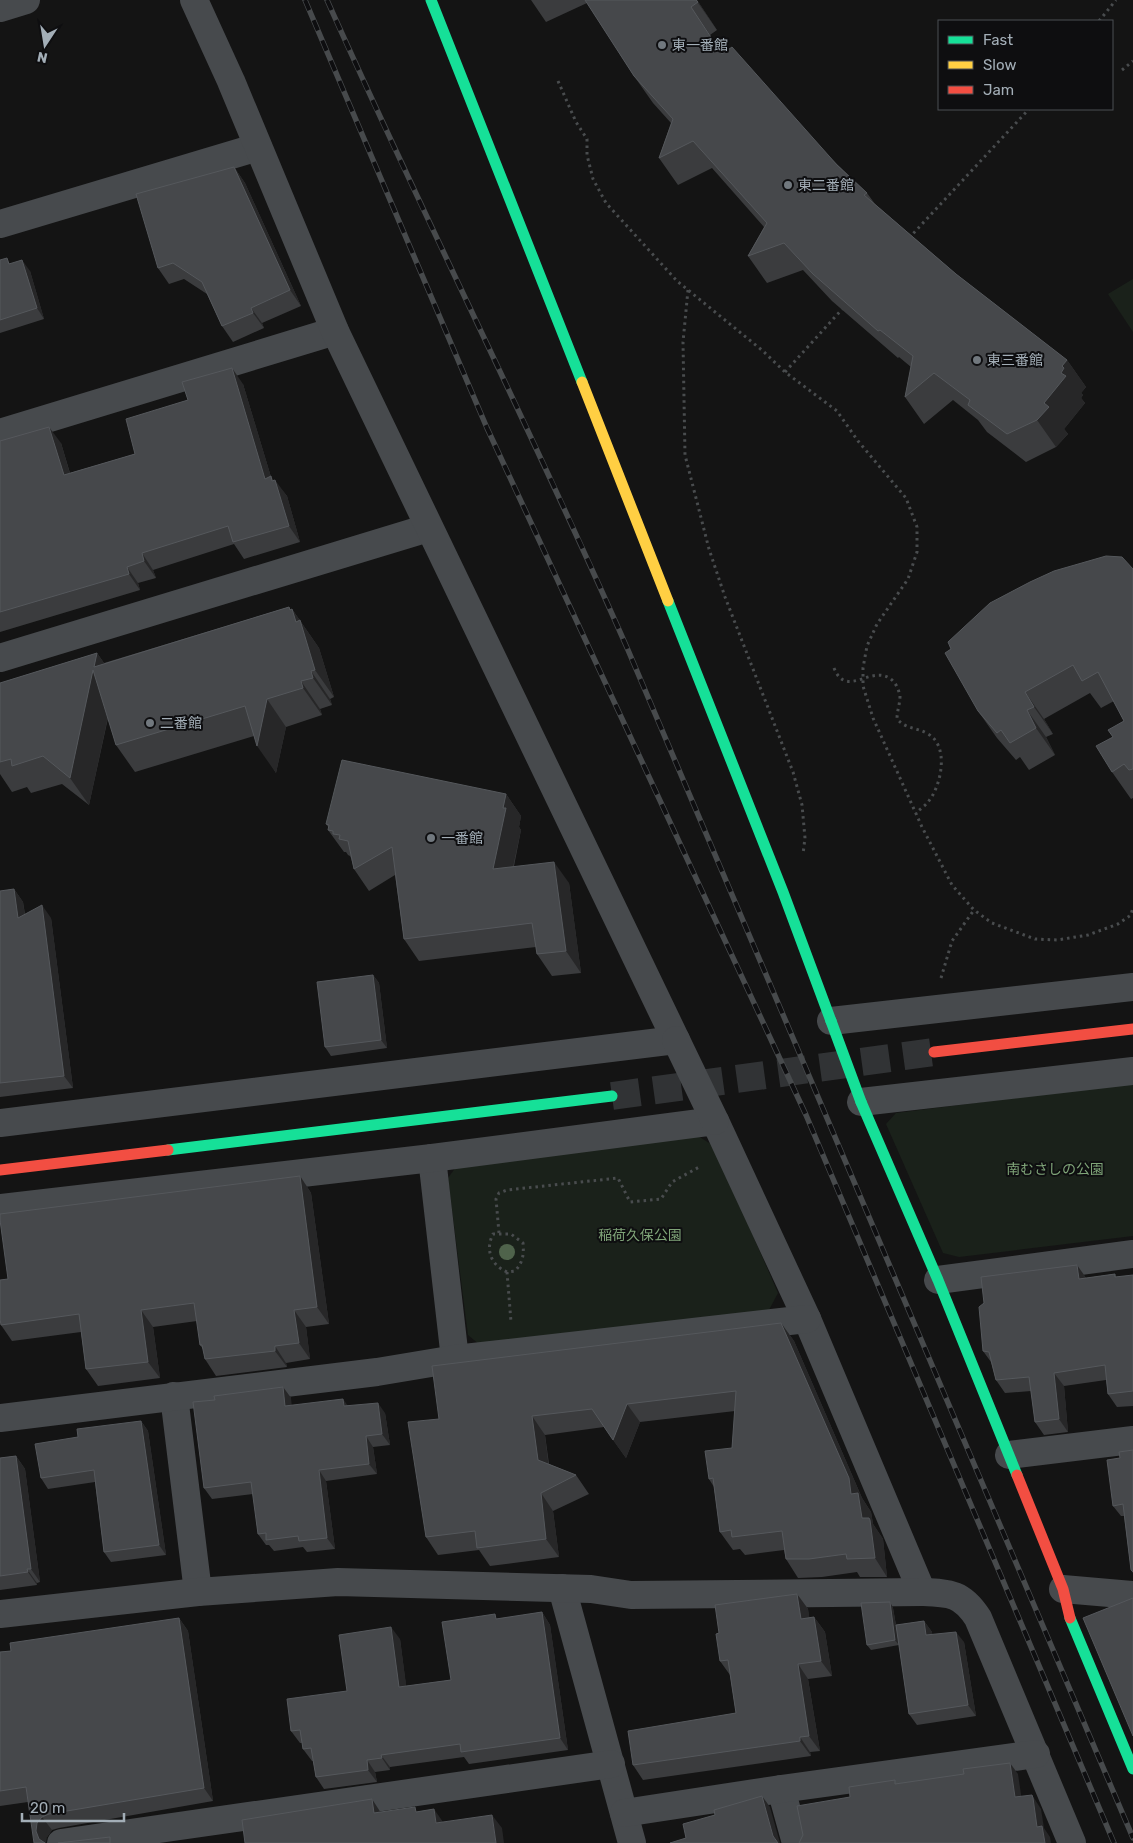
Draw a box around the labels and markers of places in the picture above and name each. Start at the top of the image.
place label: 東一番館 [672,37,728,54]
marker: 東一番館 [656,39,668,51]
place label: 東二番館 [798,177,854,194]
marker: 東二番館 [782,179,794,191]
place label: 東三番館 [987,352,1043,369]
marker: 東三番館 [971,354,983,366]
place label: 二番館 [160,715,202,732]
marker: 二番館 [144,717,156,729]
place label: 一番館 [441,830,483,847]
marker: 一番館 [425,832,437,844]

